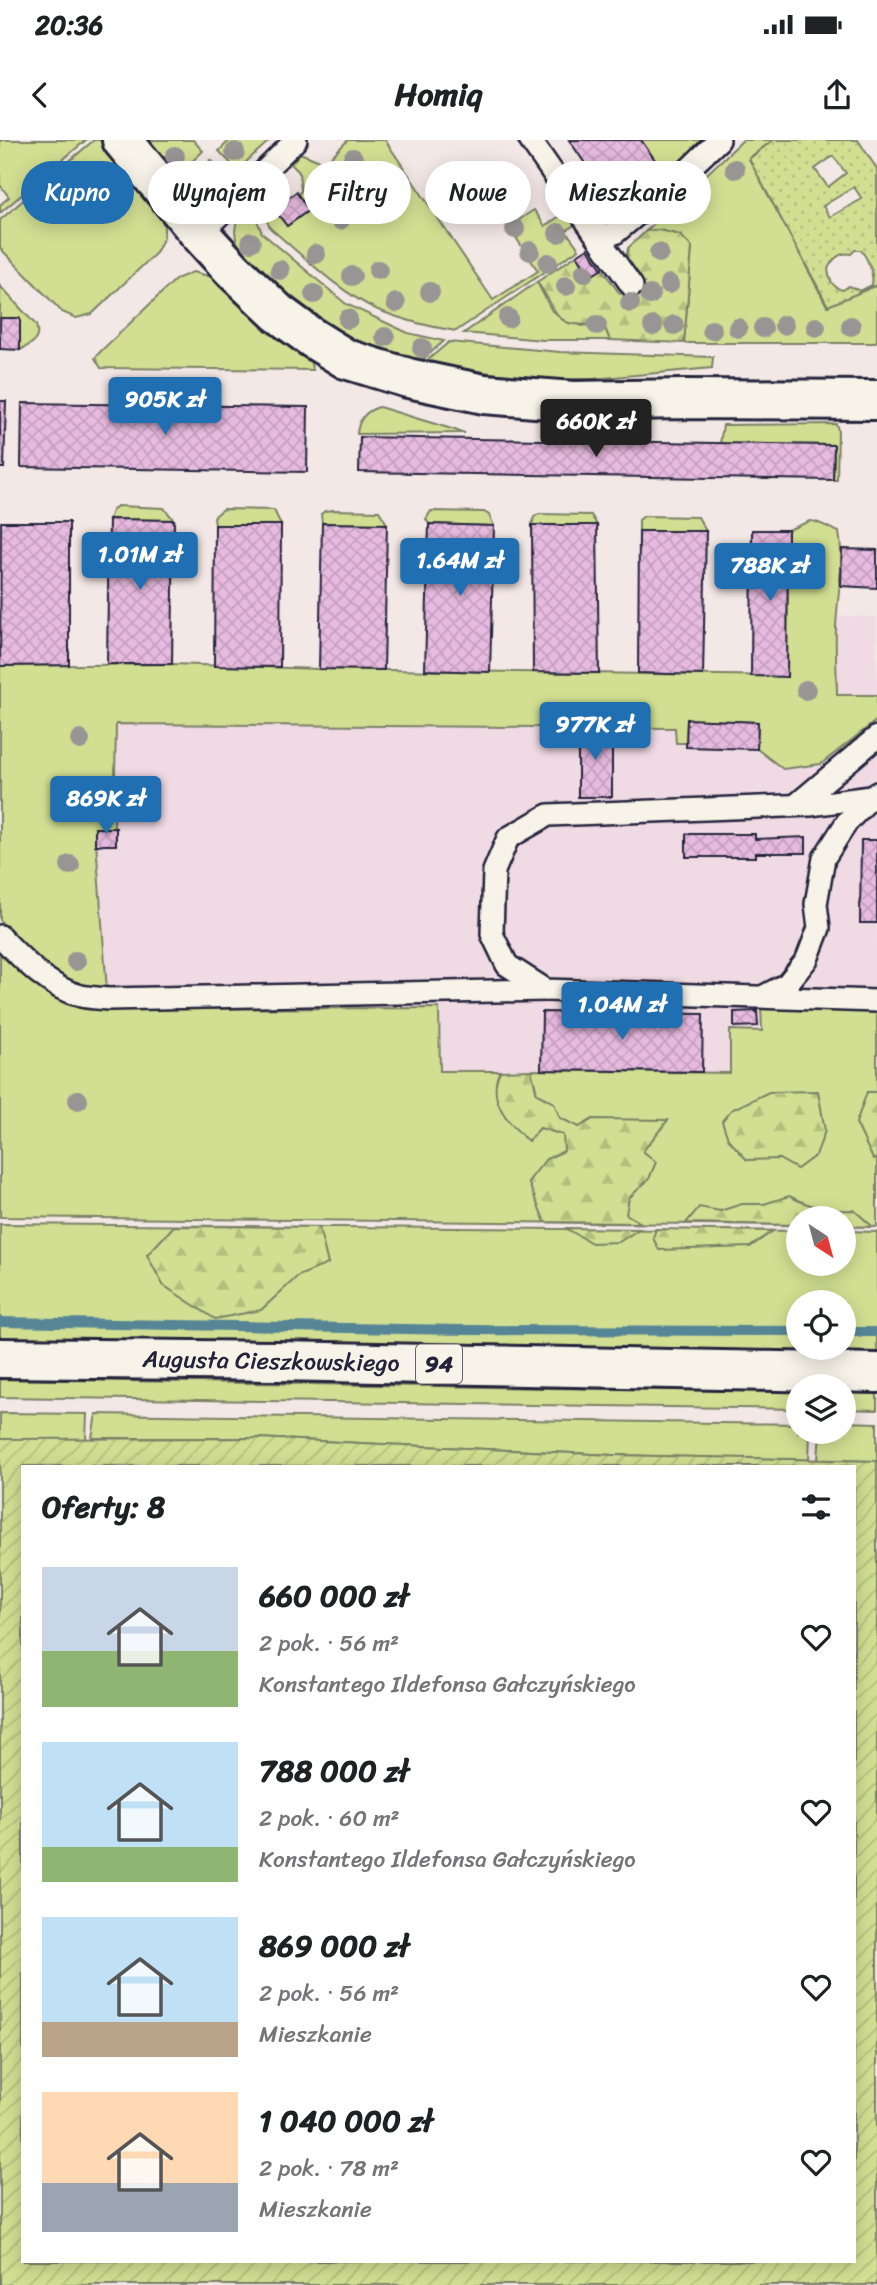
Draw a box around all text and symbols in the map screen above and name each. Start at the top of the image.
text: 20:36 [35,2,103,48]
text: Homiq [395,66,482,123]
icon: back [21,76,59,114]
icon: share [818,76,856,114]
chip: Kupno [21,161,134,224]
chip: Wynajem [148,161,290,224]
chip: Filtry [304,161,411,224]
chip: Nowe [425,161,531,224]
chip: Mieszkanie [545,161,711,224]
pin: 905K zł [100,378,230,437]
text: 905K zł [124,379,206,420]
pin: 660K zł [531,400,661,459]
text: 660K zł [556,401,636,442]
pin: 1.01M zł [68,532,212,592]
text: 1.01M zł [98,534,182,575]
pin: 1.64M zł [388,538,532,598]
text: 1.64M zł [416,540,504,581]
pin: 788K zł [705,544,835,603]
text: 788K zł [730,545,810,586]
pin: 977K zł [530,702,660,762]
text: 977K zł [556,704,634,745]
pin: 869K zł [41,776,171,836]
text: 869K zł [66,778,146,819]
pin: 1.04M zł [550,982,694,1042]
text: 1.04M zł [578,984,666,1025]
north arrow [786,1206,856,1276]
map controls [786,1206,856,1444]
button: locate [786,1290,856,1360]
street label: Augusta Cieszkowskiego [141,1338,400,1384]
road number: 94 [416,1344,462,1384]
button: layers [786,1374,856,1444]
text: Oferty: 8 [42,1480,165,1534]
icon: filters [797,1488,835,1526]
text: 660 000 zł [259,1569,409,1623]
icon: home [98,1595,182,1679]
icon: heart [797,1618,835,1656]
text: 2 pok. · 56 m² [259,1623,399,1664]
text: Konstantego Ildefonsa Gałczyńskiego [259,1664,636,1705]
text: 788 000 zł [259,1744,409,1798]
icon: home [98,1770,182,1854]
icon: heart [797,1793,835,1831]
text: 2 pok. · 60 m² [259,1798,400,1839]
text: Konstantego Ildefonsa Gałczyńskiego [259,1839,636,1880]
text: 869 000 zł [259,1919,409,1973]
icon: home [98,1945,182,2029]
icon: heart [797,1968,835,2006]
text: 2 pok. · 56 m² [259,1973,399,2014]
text: Mieszkanie [259,2014,372,2055]
text: 1 040 000 zł [259,2094,433,2148]
icon: home [98,2120,182,2204]
icon: heart [797,2143,835,2181]
text: 2 pok. · 78 m² [259,2148,399,2189]
text: Mieszkanie [259,2189,372,2230]

